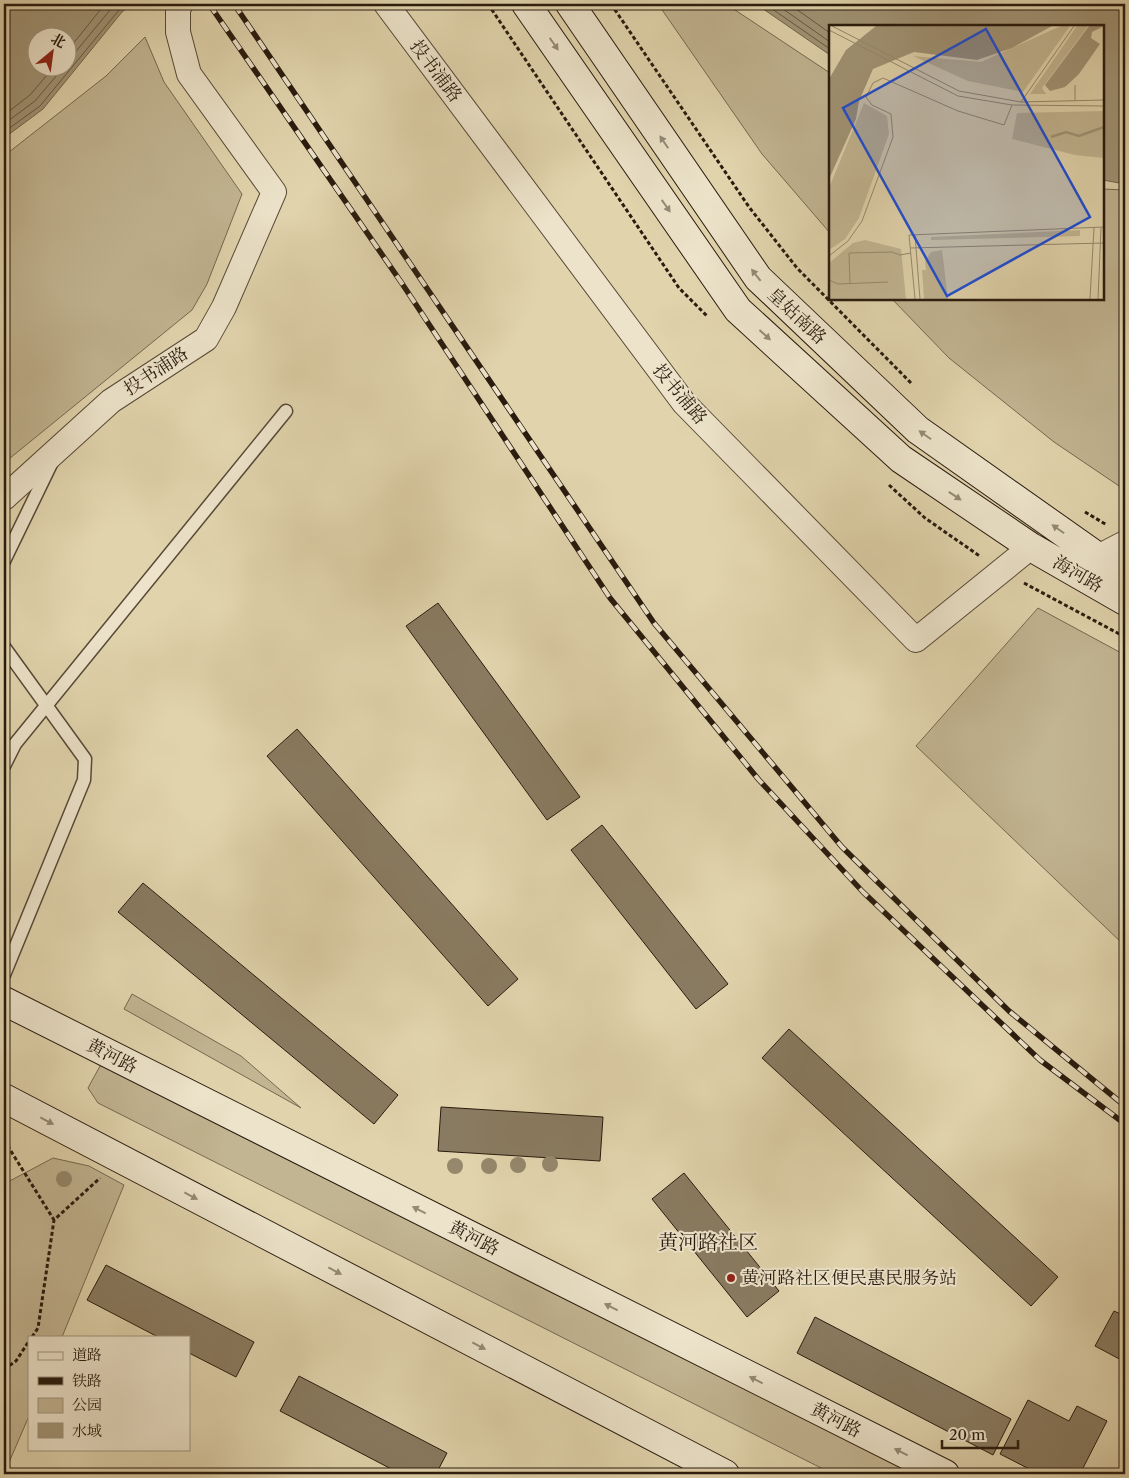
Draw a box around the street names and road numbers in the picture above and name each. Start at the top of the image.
street label: 投书浦路 [406,36,466,106]
street label: 皇姑南路 [763,283,831,349]
street label: 投书浦路 [120,342,192,400]
street label: 投书浦路 [648,359,712,429]
street label: 海河路 [1049,551,1107,597]
street label: 黄河路 [83,1034,141,1078]
street label: 黄河路 [445,1216,503,1260]
street label: 黄河路 [807,1398,865,1442]

